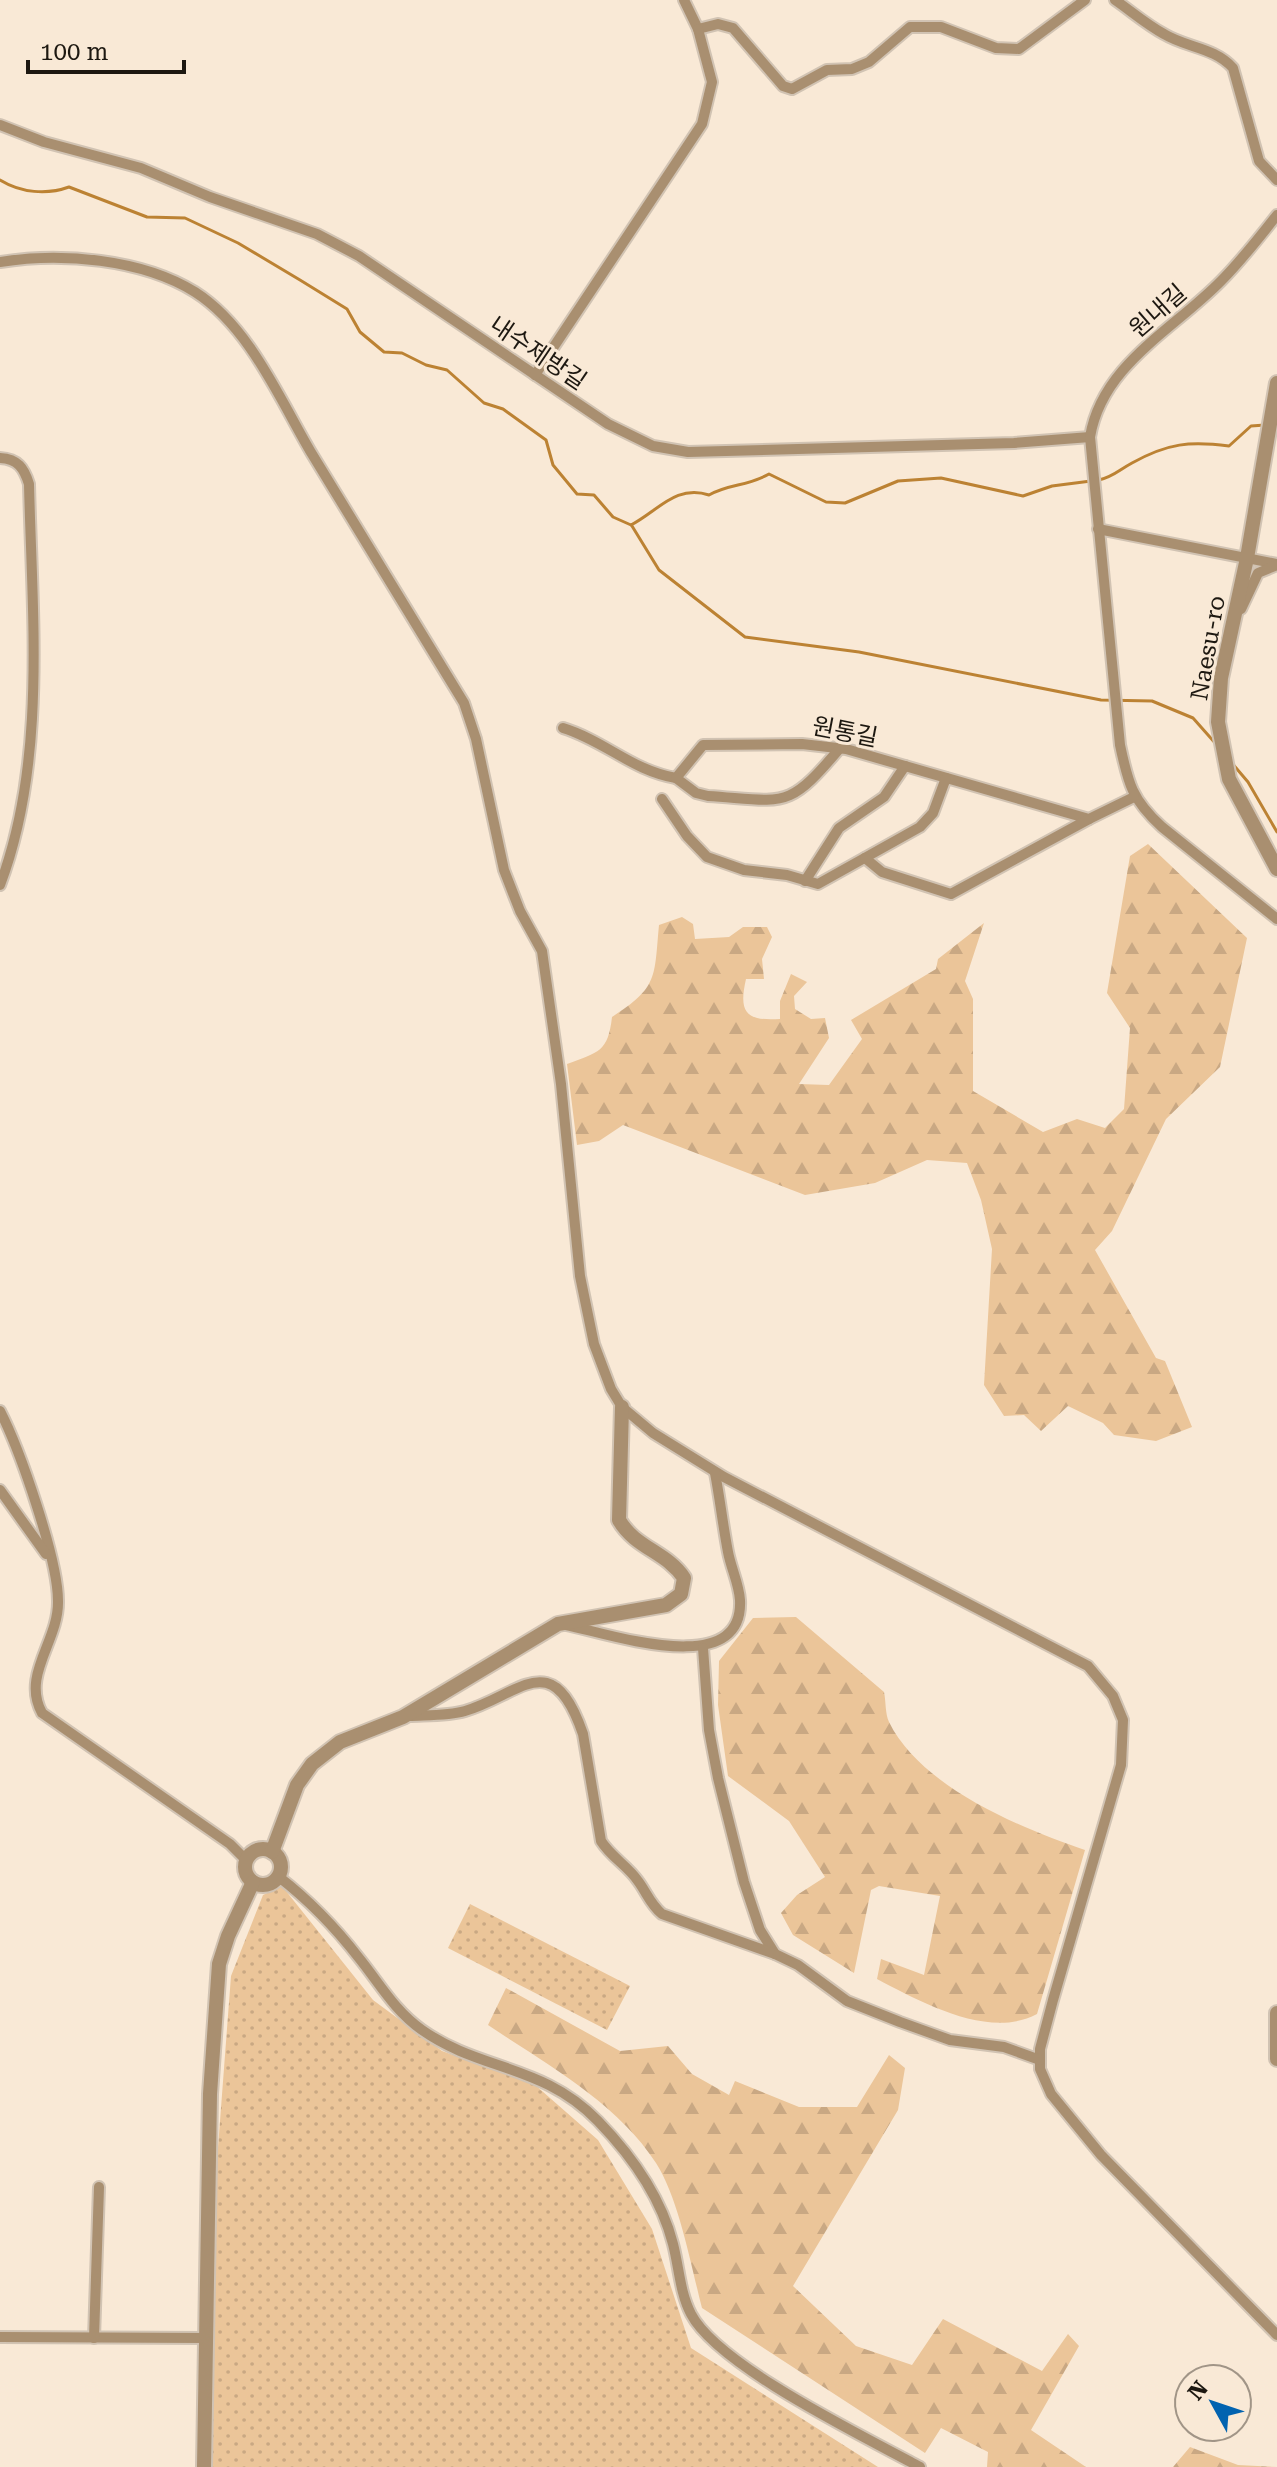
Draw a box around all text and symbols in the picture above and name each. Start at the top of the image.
scale bar [28,24,184,74]
text: 100 m [40,38,108,66]
street label: 원내길 [1124,279,1192,343]
street label: 내수제방길 [484,311,592,395]
street label: Naesu-ro [1185,593,1231,703]
street label: 원통길 [810,712,880,752]
north arrow [1173,2363,1253,2443]
text: N [1183,2376,1213,2405]

